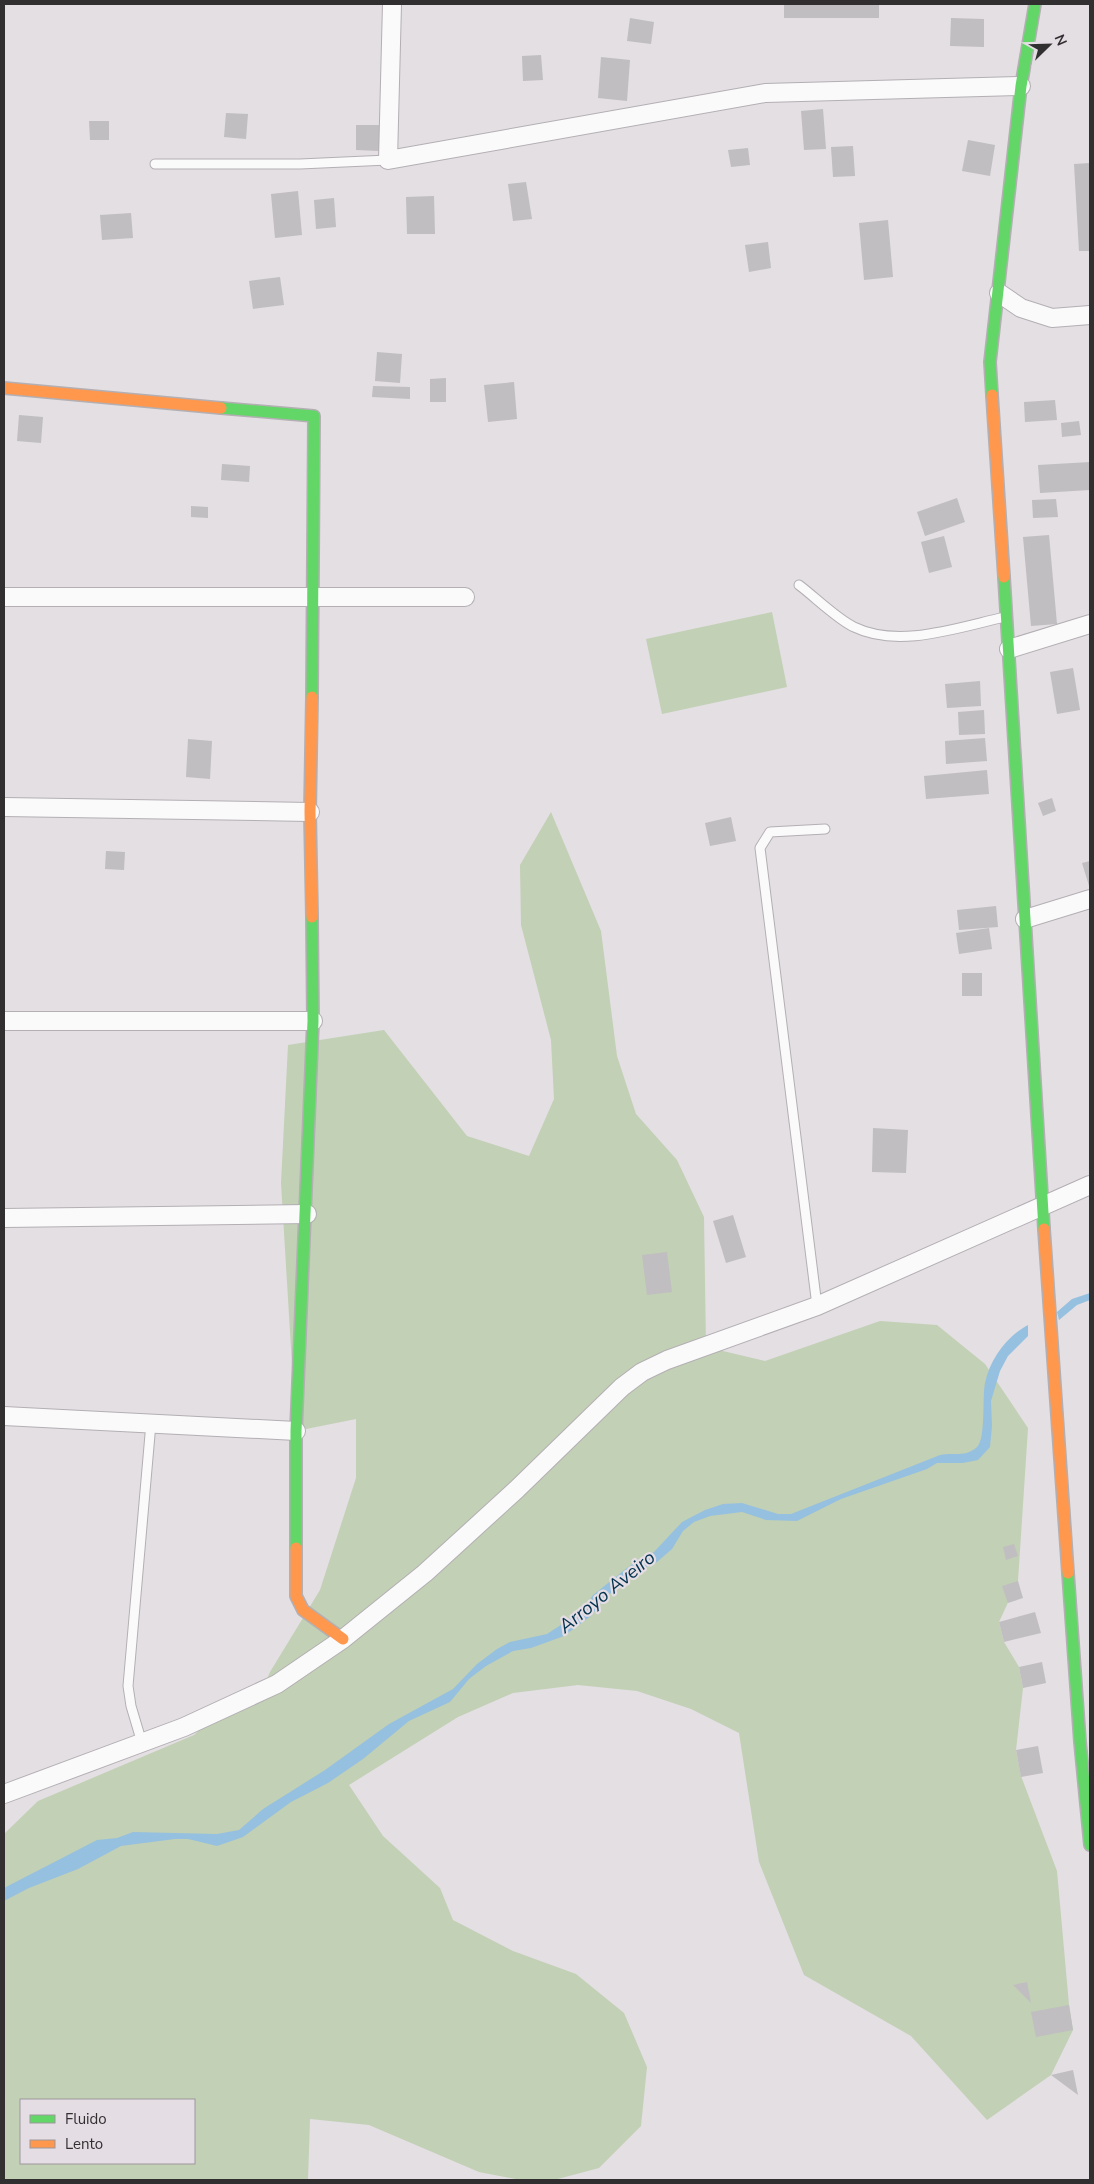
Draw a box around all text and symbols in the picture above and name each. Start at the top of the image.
north arrow [1024,20,1074,70]
text: N [1050,32,1071,49]
water label: Arroyo Aveiro [552,1545,661,1640]
legend [20,2099,195,2164]
text: Fluido [65,2109,107,2129]
text: Lento [65,2134,103,2154]

